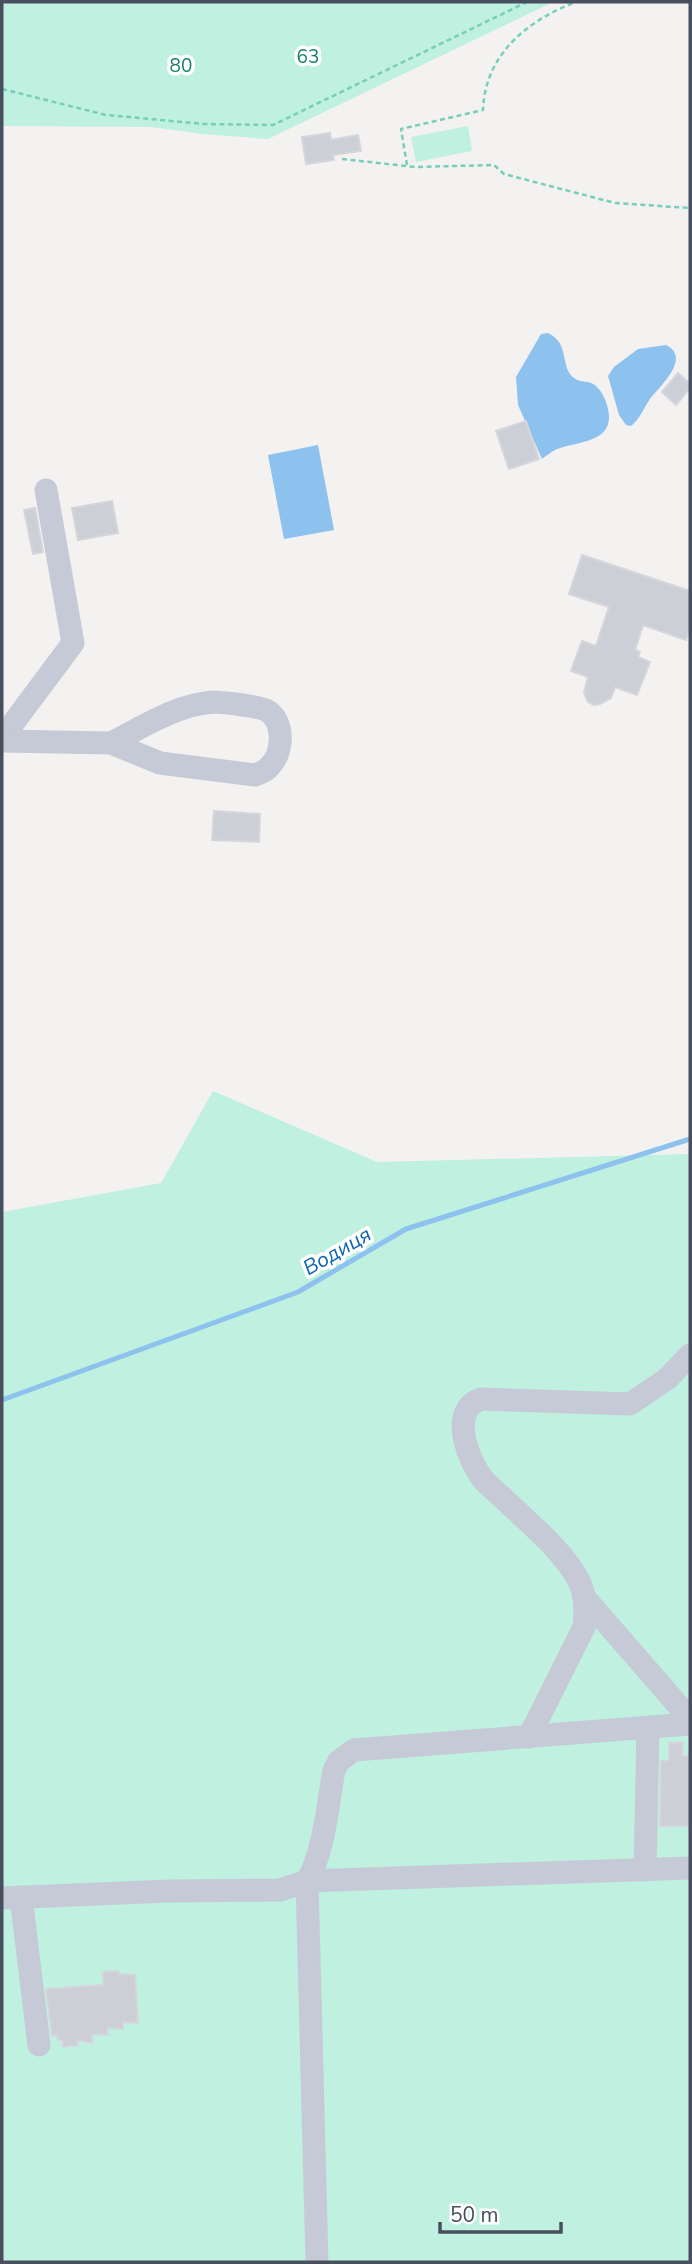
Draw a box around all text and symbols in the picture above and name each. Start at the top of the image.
park label: 63 [297,44,319,70]
park label: 80 [170,53,192,79]
water label: Водиця [298,1220,376,1282]
scale bar [440,2190,561,2234]
text: 50 m [450,2201,499,2229]

